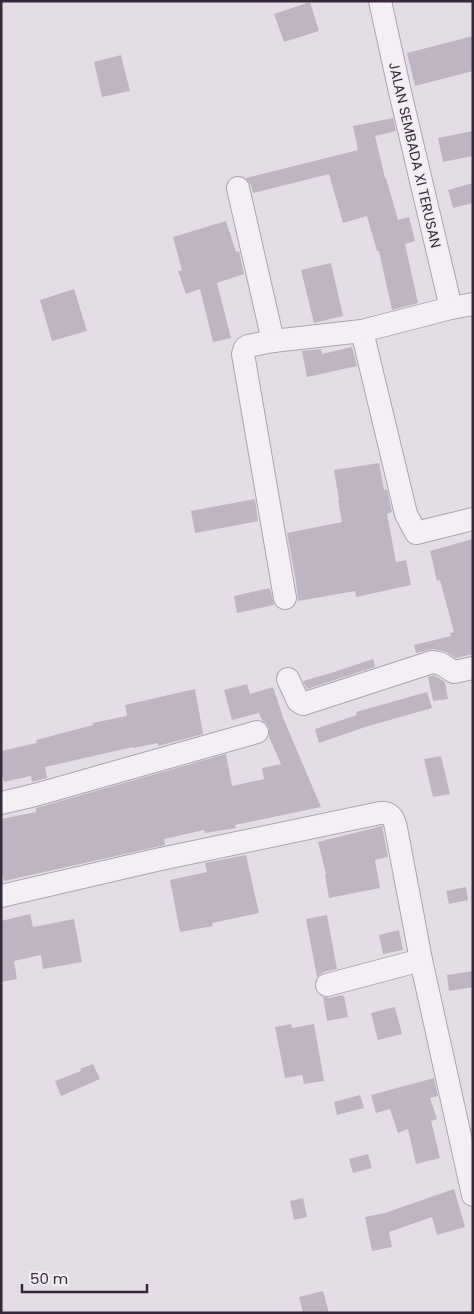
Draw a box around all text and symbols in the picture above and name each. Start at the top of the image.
street label: JALAN SEMBADA XI TERUSAN [384,60,446,250]
scale bar [22,1262,148,1294]
text: 50 m [30,1268,68,1289]

